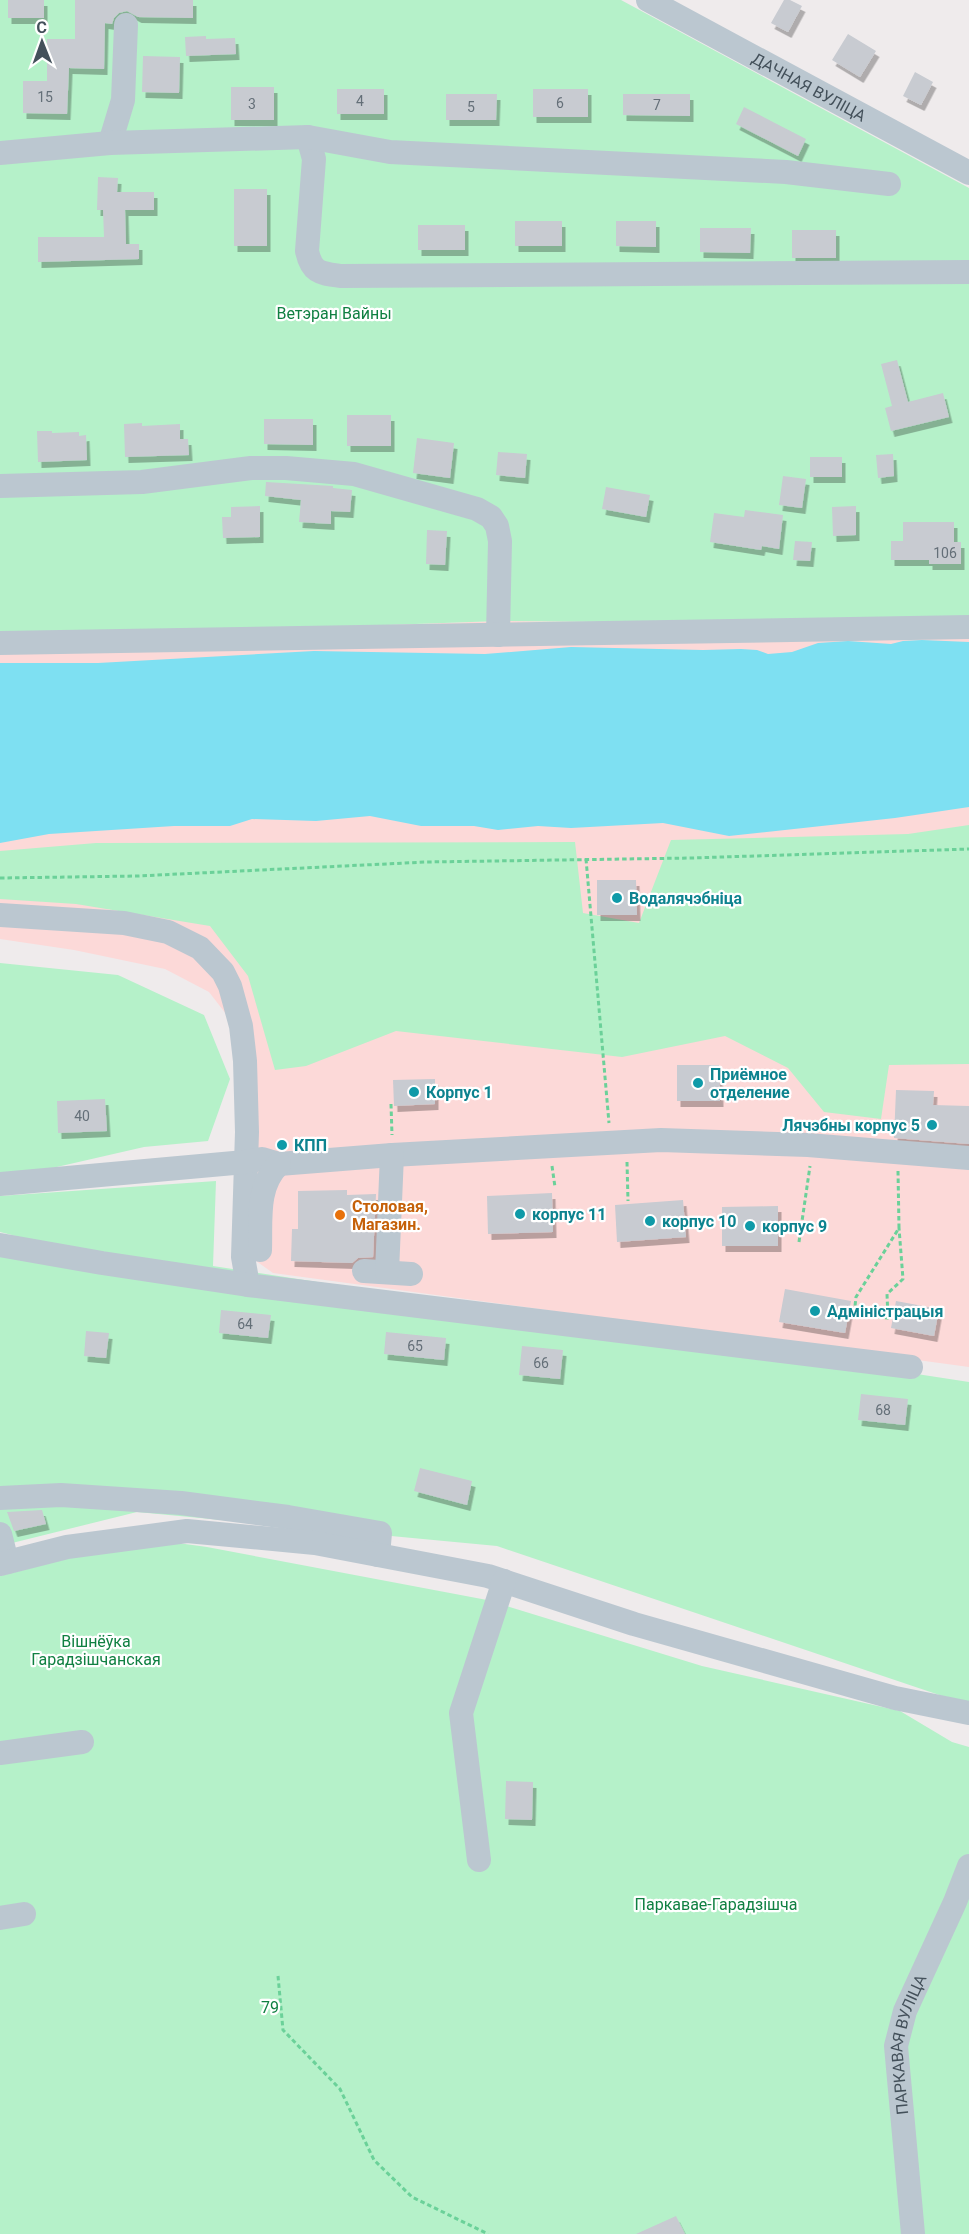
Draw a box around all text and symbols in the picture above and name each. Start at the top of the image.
north arrow [12,12,72,72]
text: С [36,18,47,37]
street label: ДАЧНАЯ ВУЛІЦА [749,49,870,126]
house number: 15 [37,89,53,105]
house number: 4 [356,93,364,109]
house number: 6 [556,95,564,111]
house number: 3 [248,96,256,112]
house number: 7 [653,97,661,113]
house number: 5 [467,99,475,115]
park label: Ветэран Вайны [276,304,392,323]
house number: 106 [933,545,957,561]
place label: Водалячэбніца [629,889,743,908]
marker: Водалячэбніца [610,891,624,905]
place label: Приёмное отделение [710,1065,790,1102]
marker: Приёмное отделение [691,1076,705,1090]
place label: Корпус 1 [426,1083,493,1102]
marker: Корпус 1 [407,1085,421,1099]
house number: 40 [74,1108,90,1124]
place label: Лячэбны корпус 5 [782,1116,920,1135]
marker: Лячэбны корпус 5 [925,1118,939,1132]
place label: КПП [294,1136,327,1155]
marker: КПП [275,1138,289,1152]
place label: Столовая, Магазин. [352,1197,428,1234]
place label: корпус 11 [532,1205,606,1224]
marker: корпус 11 [513,1207,527,1221]
marker: Столовая, Магазин. [333,1208,347,1222]
place label: корпус 10 [662,1212,736,1231]
marker: корпус 10 [643,1214,657,1228]
place label: корпус 9 [762,1217,827,1236]
marker: корпус 9 [743,1219,757,1233]
place label: Адміністрацыя [827,1302,943,1321]
marker: Адміністрацыя [808,1304,822,1318]
house number: 64 [237,1316,253,1332]
house number: 65 [407,1338,423,1354]
house number: 66 [533,1355,549,1371]
house number: 68 [875,1402,891,1418]
park label: Вішнёўка Гарадзішчанская [31,1632,161,1669]
park label: Паркавае-Гарадзішча [635,1895,797,1914]
street label: ПАРКАВАЯ ВУЛІЦА [887,1971,931,2116]
park label: 79 [261,1998,279,2017]

